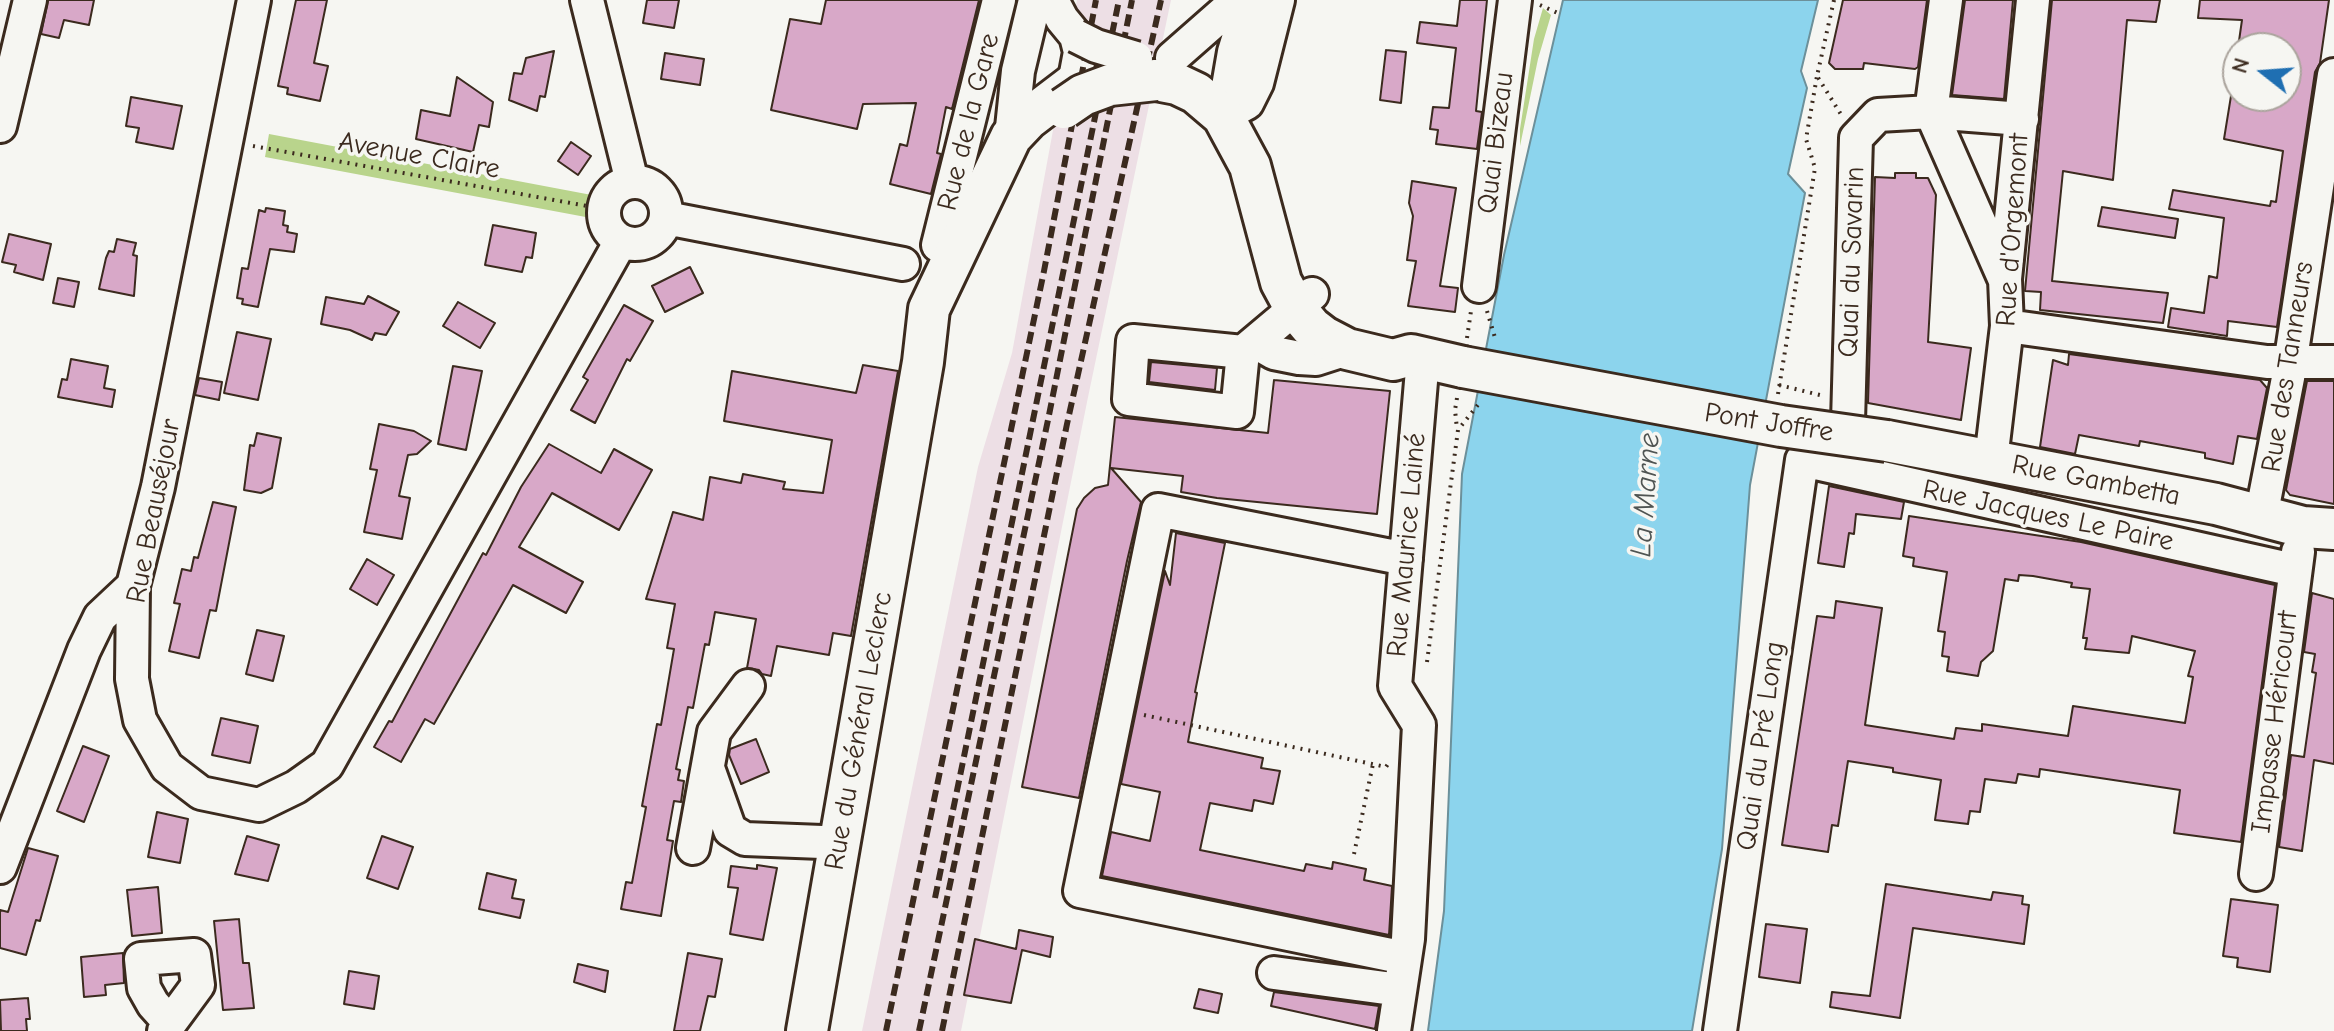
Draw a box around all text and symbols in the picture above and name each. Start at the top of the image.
street label: Rue de la Gare [931,30,1007,214]
north arrow [2222,32,2302,112]
text: N [2226,55,2255,76]
street label: Quai Bizeau [1471,70,1521,216]
street label: Avenue Claire [336,125,502,187]
street label: Rue d'Orgemont [1989,132,2037,328]
street label: Quai du Savarin [1832,166,1872,358]
street label: Rue des Tanneurs [2255,259,2321,475]
street label: Pont Joffre [1702,396,1836,450]
street label: Rue Beauséjour [120,416,188,606]
street label: Rue Maurice Lainé [1380,432,1434,658]
water label: La Marne [1624,432,1668,558]
street label: Rue Gambetta [2009,448,2183,514]
street label: Rue Jacques Le Paire [1919,473,2177,559]
street label: Rue du Général Leclerc [818,589,900,873]
street label: Impasse Héricourt [2245,609,2305,835]
street label: Quai du Pré Long [1730,639,1792,853]

